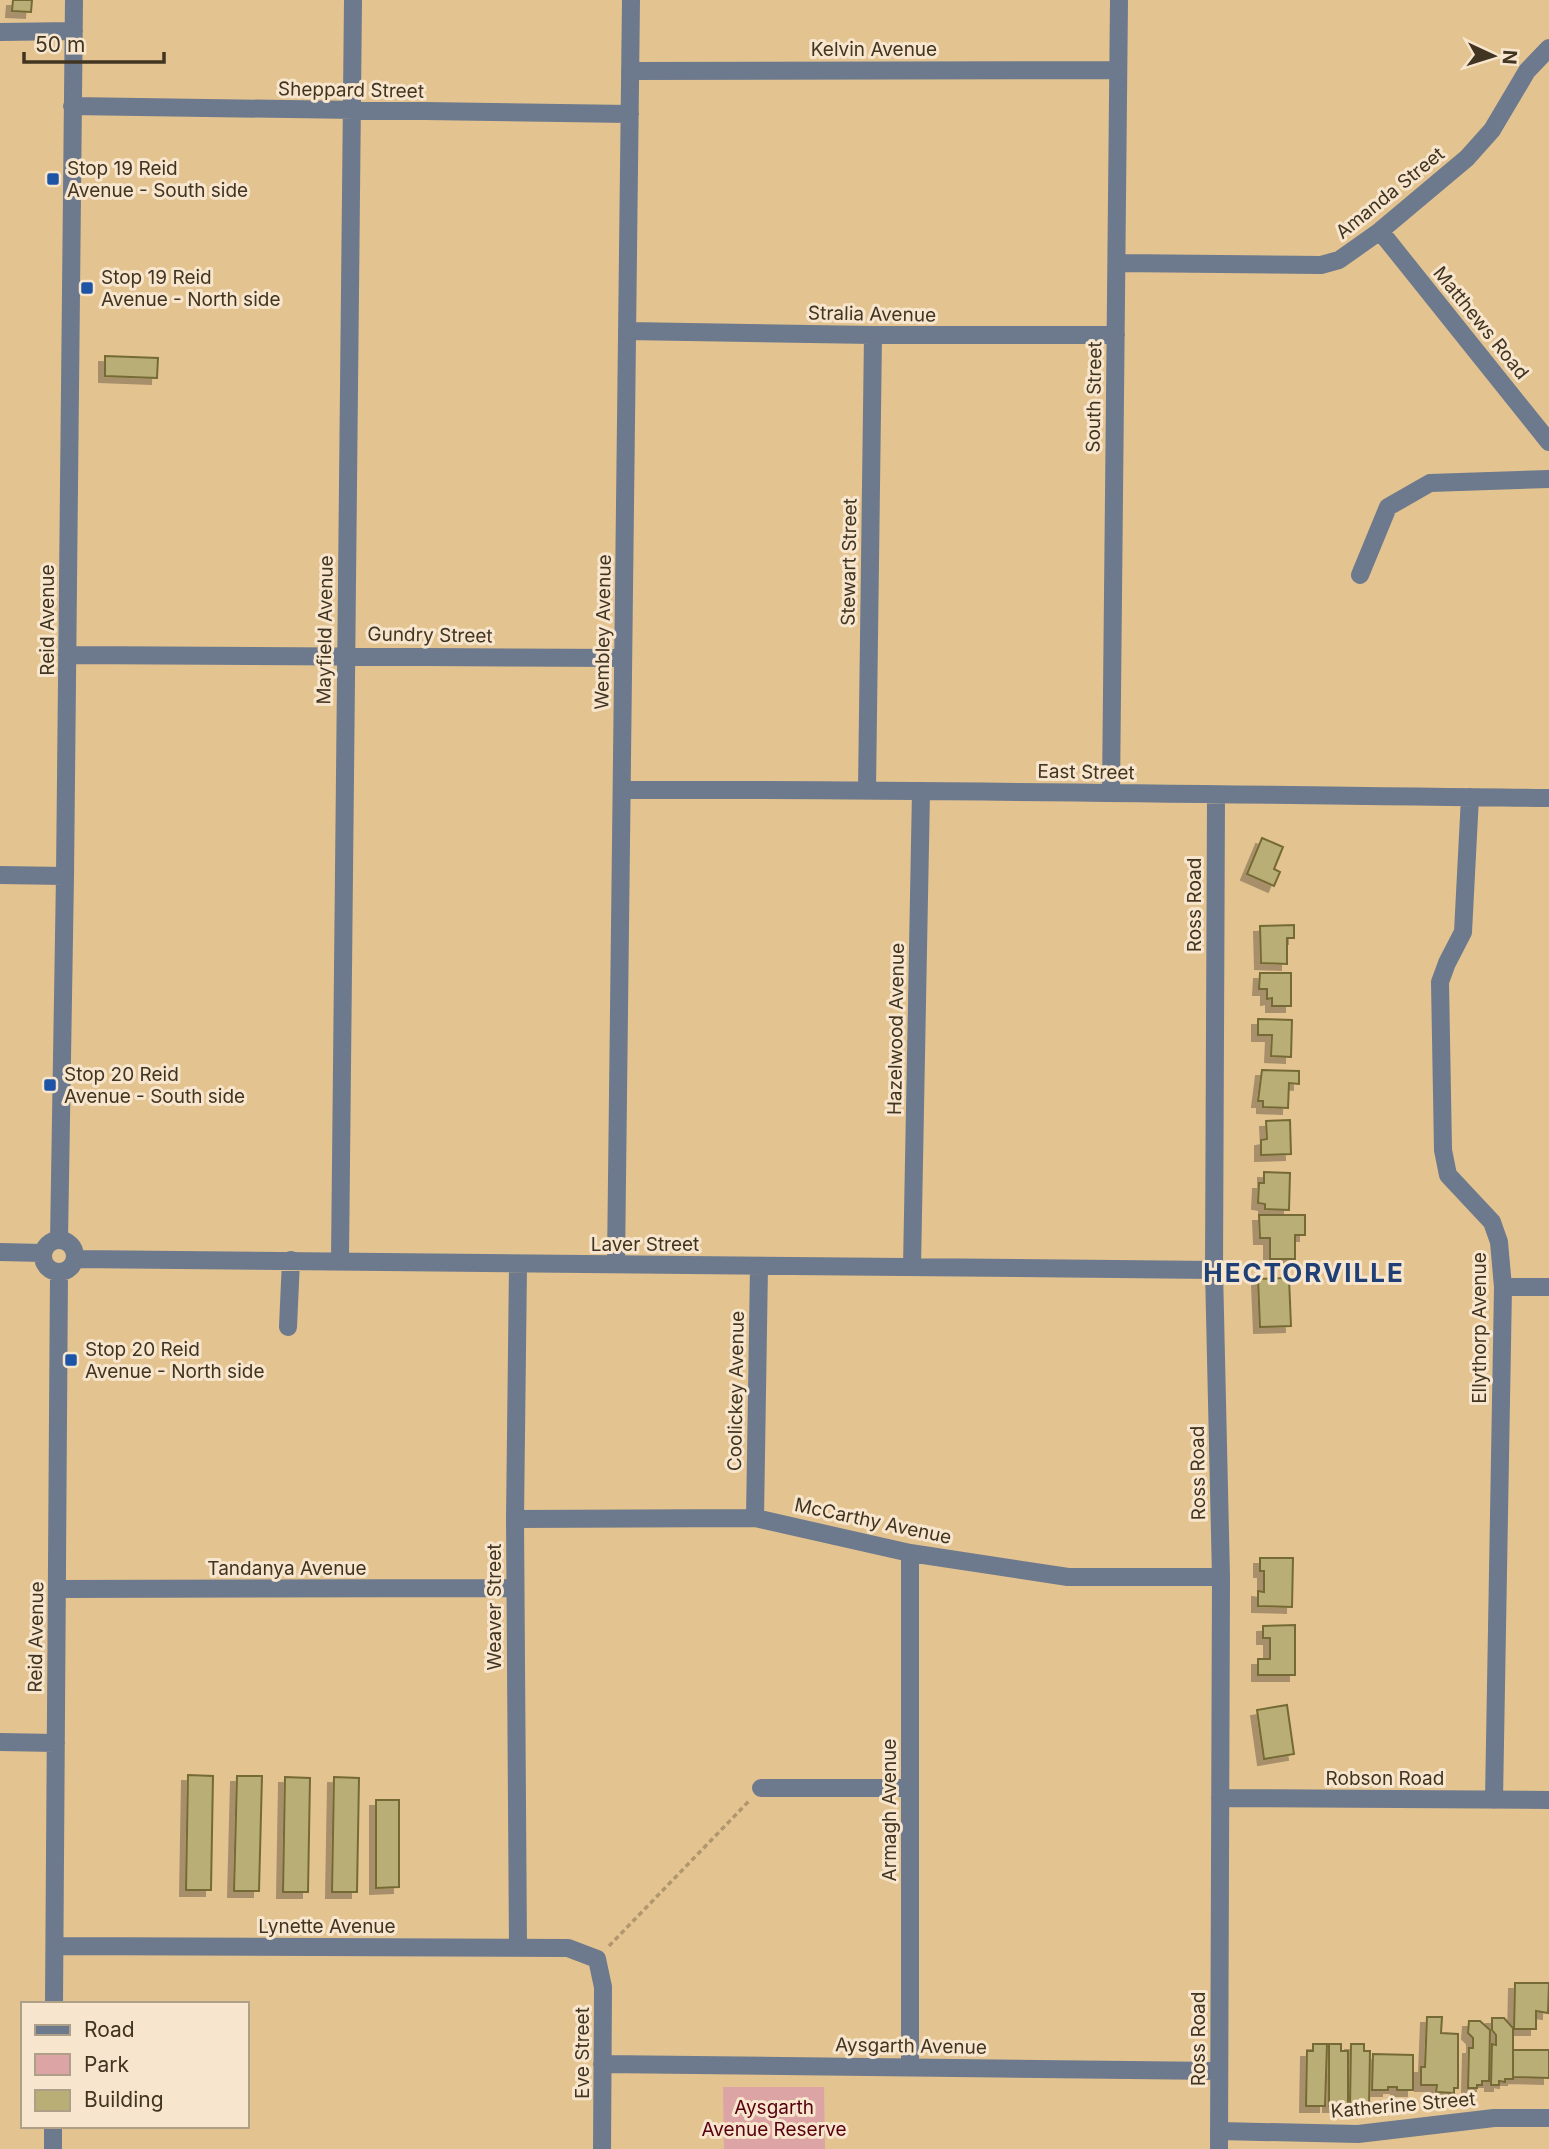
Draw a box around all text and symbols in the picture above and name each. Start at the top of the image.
scale bar [24,21,164,65]
north arrow [1458,21,1528,91]
text: 50 m [35,32,85,57]
street label: Kelvin Avenue [811,38,937,61]
text: N [1497,49,1521,65]
street label: Sheppard Street [278,77,424,103]
street label: Amanda Street [1331,142,1449,244]
place label: Stop 19 Reid Avenue - South side [67,157,248,202]
marker: Stop 19 Reid Avenue - South side [45,171,61,187]
street label: Matthews Road [1428,262,1534,384]
place label: Stop 19 Reid Avenue - North side [101,266,280,311]
marker: Stop 19 Reid Avenue - North side [79,280,95,296]
street label: Stralia Avenue [808,301,936,327]
street label: South Street [1082,341,1106,453]
street label: Stewart Street [836,498,862,626]
street label: Wembley Avenue [590,554,616,710]
street label: Mayfield Avenue [312,555,338,705]
street label: Reid Avenue [36,564,59,676]
street label: Gundry Street [367,622,493,648]
street label: East Street [1037,760,1135,784]
street label: Ross Road [1183,858,1206,952]
street label: Hazelwood Avenue [883,943,909,1115]
place label: Stop 20 Reid Avenue - South side [64,1063,245,1108]
marker: Stop 20 Reid Avenue - South side [42,1077,58,1093]
street label: Laver Street [591,1233,699,1256]
street label: Ellythorp Avenue [1468,1252,1491,1404]
district label: HECTORVILLE [1203,1257,1405,1288]
street label: Coolickey Avenue [723,1311,749,1471]
place label: Stop 20 Reid Avenue - North side [85,1338,264,1383]
marker: Stop 20 Reid Avenue - North side [63,1352,79,1368]
street label: Ross Road [1186,1426,1210,1520]
street label: McCarthy Avenue [792,1493,954,1549]
street label: Weaver Street [483,1544,506,1670]
street label: Tandanya Avenue [207,1557,367,1580]
street label: Reid Avenue [24,1581,48,1693]
street label: Armagh Avenue [878,1739,901,1881]
street label: Robson Road [1326,1767,1444,1790]
street label: Lynette Avenue [258,1915,396,1938]
street label: Ross Road [1187,1992,1210,2086]
legend [21,2002,248,2128]
street label: Eve Street [571,2007,594,2099]
text: Road [84,2017,135,2042]
street label: Aysgarth Avenue [835,2033,987,2059]
text: Park [84,2052,129,2077]
text: Building [84,2087,164,2112]
street label: Katherine Street [1330,2087,1476,2123]
park label: Aysgarth Avenue Reserve [701,2096,847,2141]

